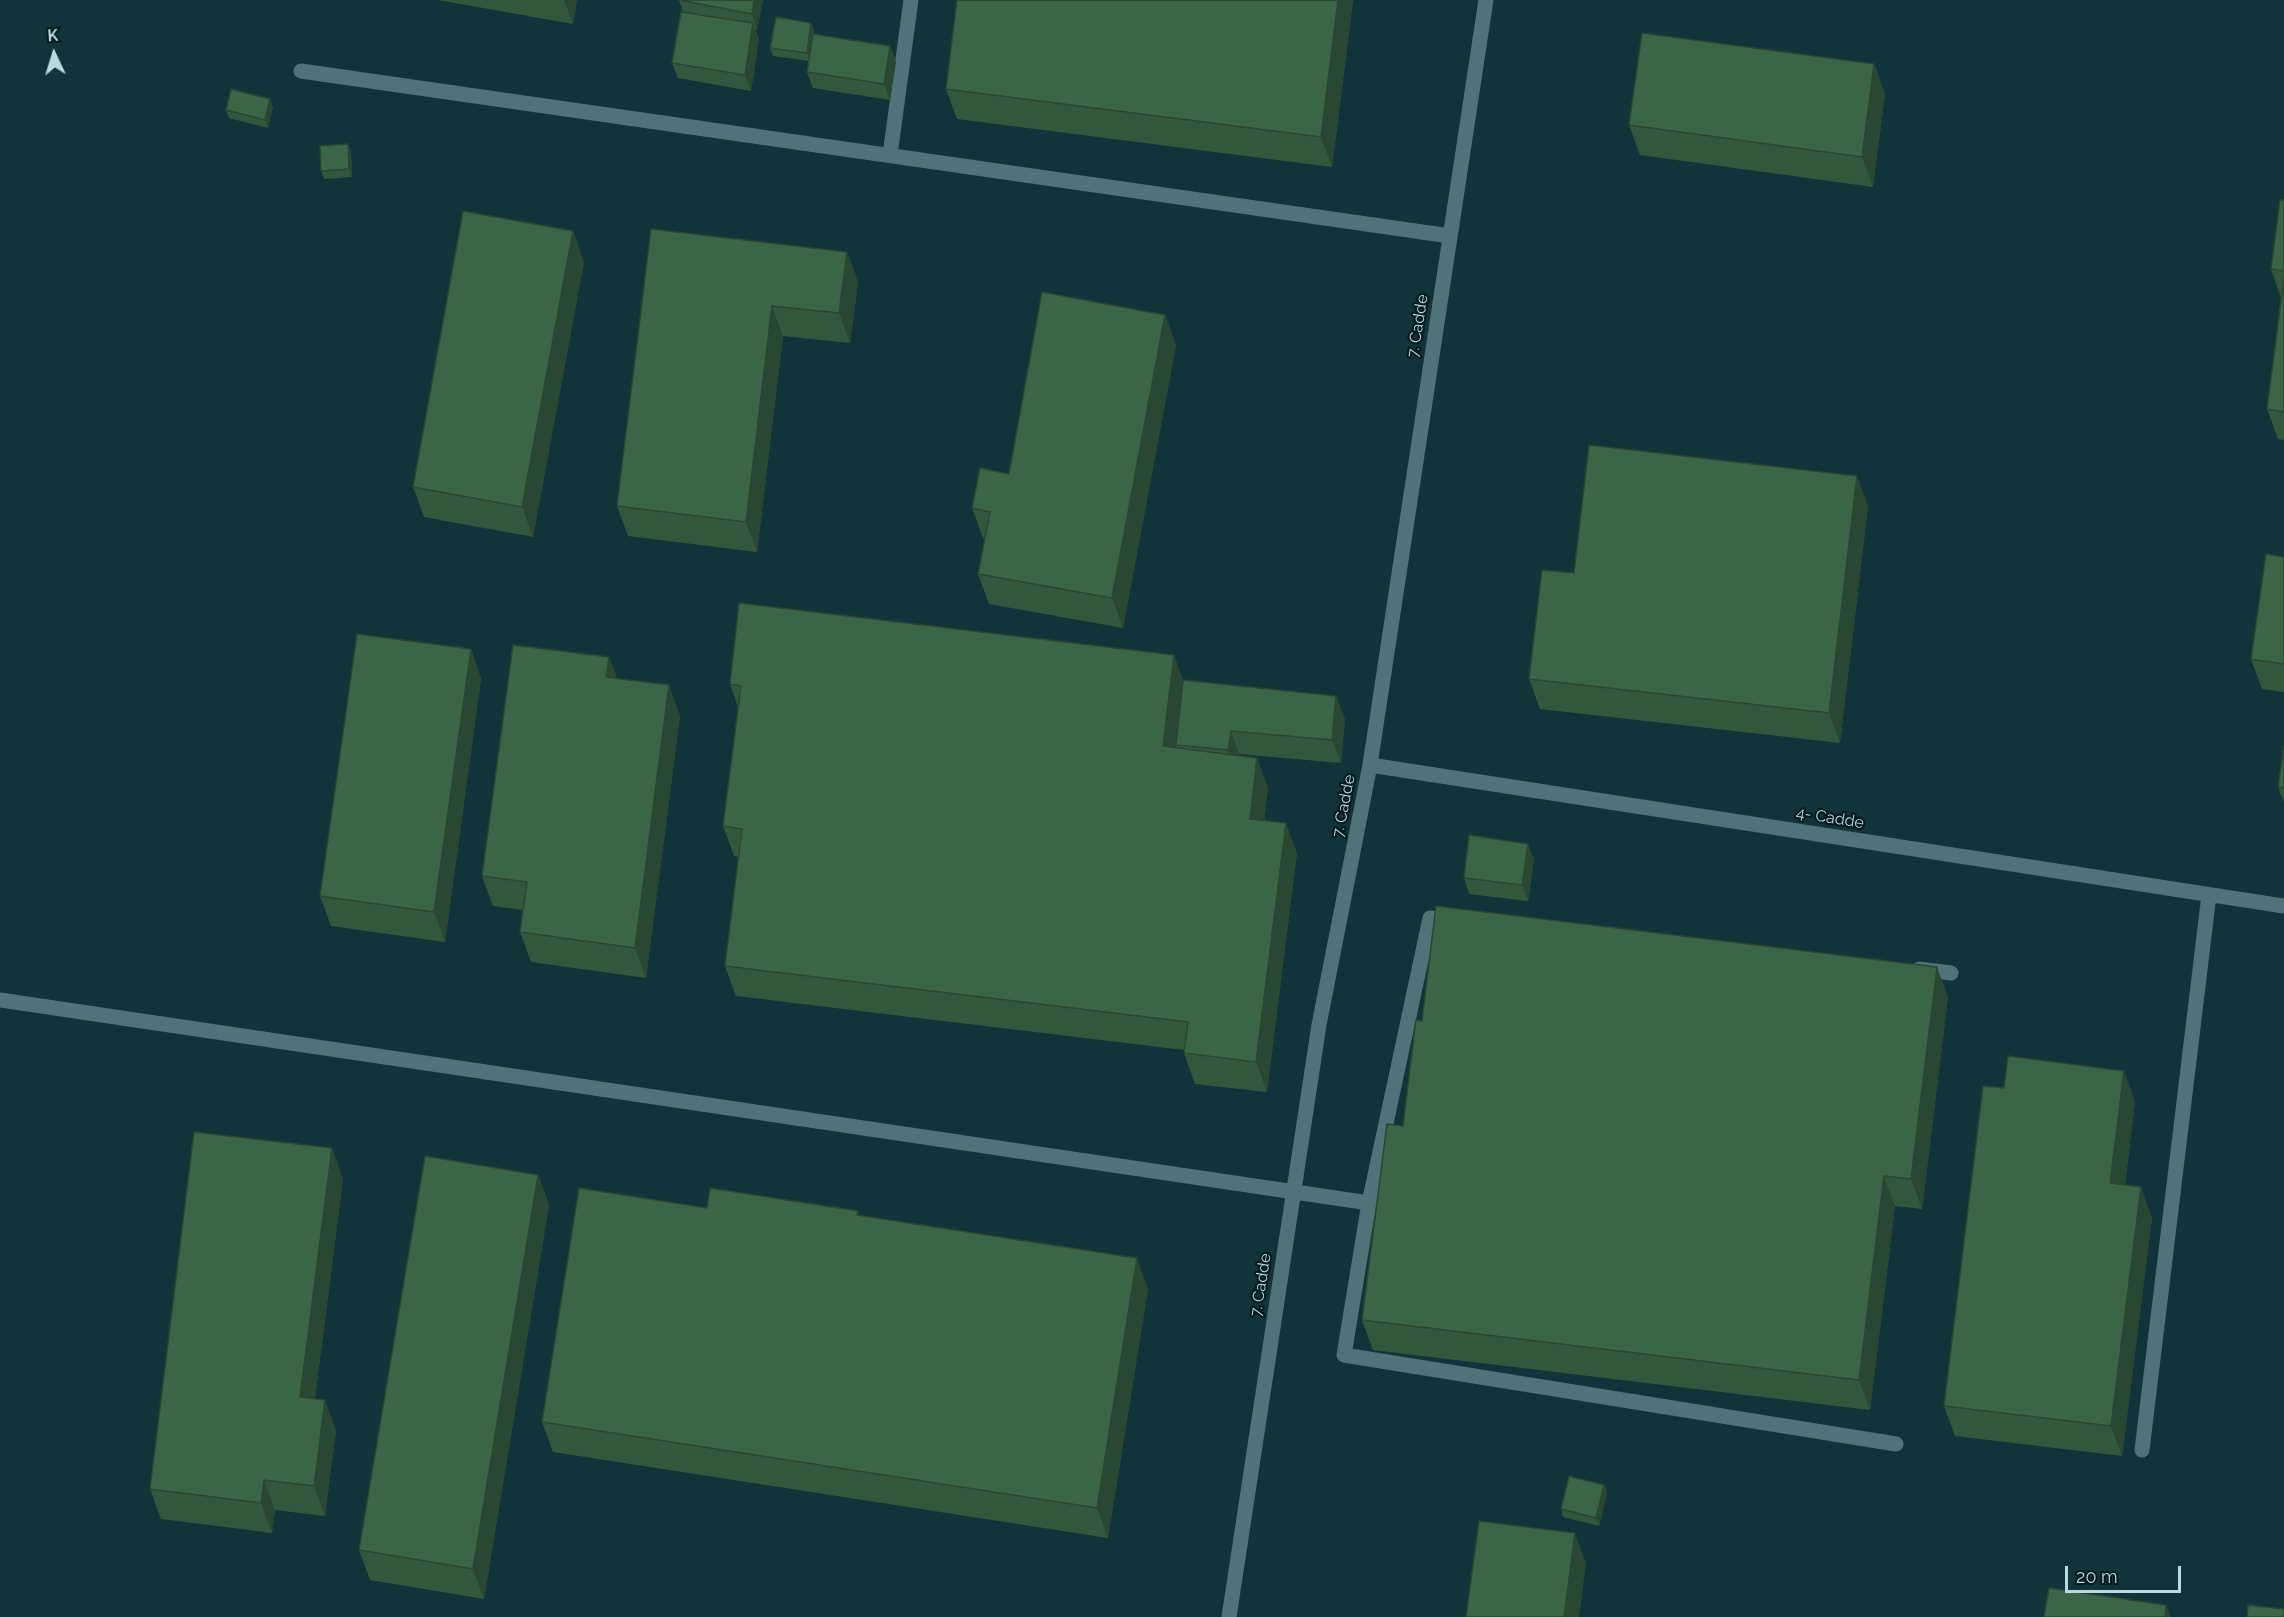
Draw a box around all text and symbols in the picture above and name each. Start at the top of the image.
north arrow [24,24,84,84]
text: K [47,26,59,45]
street label: 7. Cadde [1404,293,1432,359]
street label: 7. Cadde [1329,773,1359,839]
street label: 4- Cadde [1795,803,1865,833]
street label: 7. Cadde [1247,1252,1275,1318]
scale bar [2068,1554,2184,1592]
text: 20 m [2076,1566,2118,1587]

